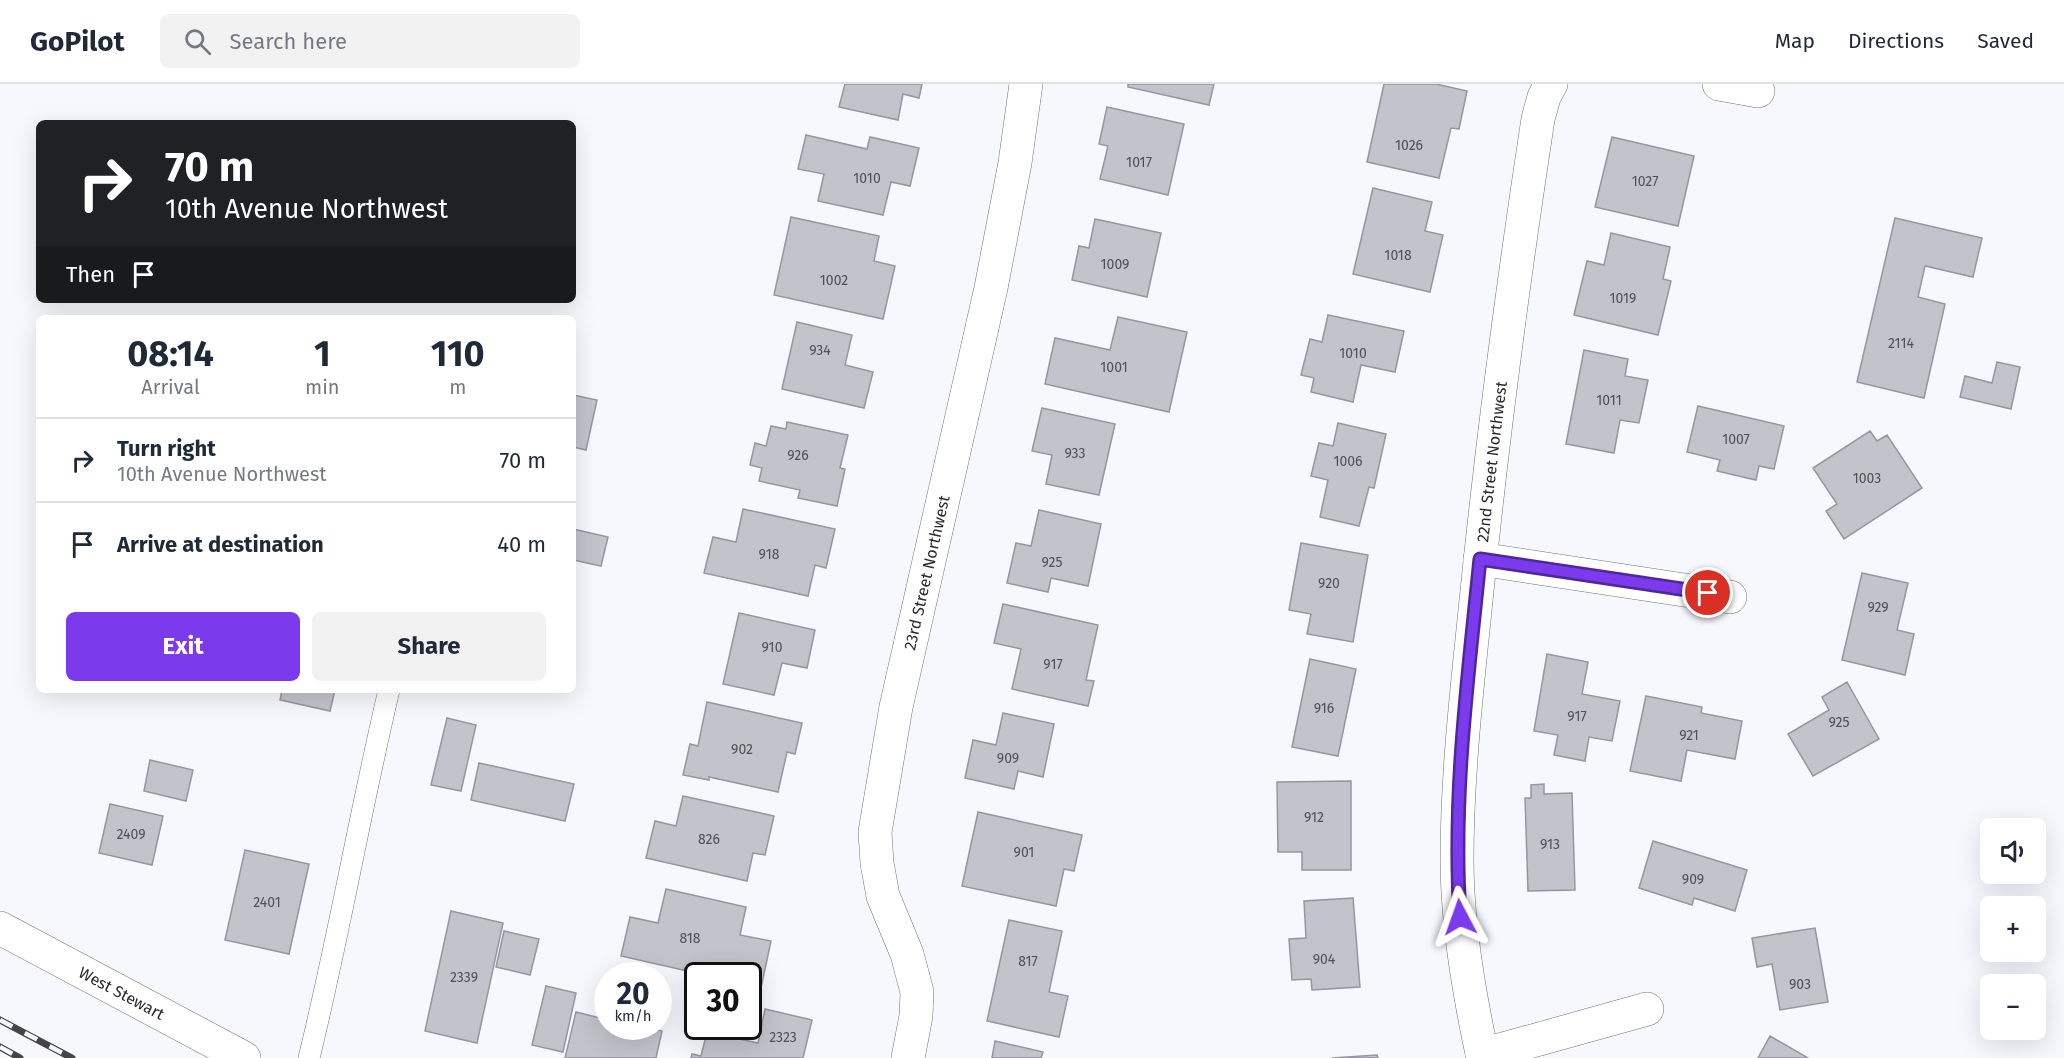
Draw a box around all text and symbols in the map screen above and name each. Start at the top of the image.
search box [160,14,580,68]
text: GoPilot [30,25,124,58]
icon: search [181,25,214,58]
text: Search here [229,28,347,55]
text: Map [1775,28,1815,54]
text: Directions [1848,28,1944,54]
text: Saved [1977,28,2034,54]
house number: 1026 [1395,137,1423,154]
text: 70 m [165,142,254,192]
icon: right [66,144,144,222]
house number: 1017 [1126,154,1152,171]
house number: 1010 [853,170,881,187]
house number: 1027 [1632,173,1658,190]
text: 10th Avenue Northwest [165,193,448,225]
house number: 1018 [1384,247,1412,264]
house number: 1009 [1101,256,1129,273]
icon: arrive [127,258,160,291]
text: Then [66,261,115,288]
house number: 1002 [820,272,848,289]
house number: 1019 [1610,290,1636,307]
text: 08:14 [127,332,214,376]
text: 1 [314,332,331,376]
text: 110 [431,332,485,376]
house number: 2114 [1888,335,1915,352]
house number: 934 [809,342,831,359]
house number: 1010 [1339,345,1367,362]
house number: 1001 [1100,359,1128,376]
text: Arrival [141,375,200,399]
text: min [305,375,340,399]
text: m [449,375,466,399]
street label: 22nd Street Northwest [1473,380,1511,543]
house number: 1011 [1596,392,1622,409]
house number: 1007 [1722,431,1750,448]
text: Turn right [117,435,216,462]
icon: right [66,444,99,477]
house number: 933 [1064,445,1086,462]
text: 70 m [500,447,546,474]
house number: 926 [787,447,809,464]
house number: 1006 [1333,453,1363,470]
text: 10th Avenue Northwest [117,462,327,486]
house number: 1003 [1853,470,1881,487]
street label: 23rd Street Northwest [900,493,953,652]
icon: arrive [66,528,99,561]
text: Arrive at destination [117,531,324,558]
text: 40 m [497,531,546,558]
house number: 918 [759,546,780,563]
house number: 925 [1042,554,1063,571]
pin [1682,567,1733,618]
house number: 920 [1318,575,1340,592]
icon: arrive [1691,576,1724,609]
house number: 929 [1867,599,1889,616]
button: Exit [66,612,300,681]
button: Share [312,612,546,681]
house number: 910 [762,639,783,656]
house number: 917 [1043,656,1063,673]
house number: 916 [1314,700,1334,717]
house number: 917 [1567,708,1587,725]
house number: 925 [1829,714,1850,731]
house number: 921 [1679,727,1699,744]
house number: 902 [731,741,753,758]
house number: 909 [997,750,1019,767]
house number: 912 [1304,809,1324,826]
map controls [1980,818,2046,1040]
button: sound [1980,818,2046,884]
house number: 2409 [116,826,146,843]
house number: 826 [698,831,720,848]
house number: 913 [1540,836,1560,853]
house number: 901 [1014,844,1034,861]
house number: 909 [1682,871,1704,888]
position arrow [1428,885,1492,949]
house number: 2401 [253,894,281,911]
button: + [1980,896,2046,962]
house number: 818 [679,930,701,947]
house number: 904 [1313,951,1336,968]
house number: 817 [1018,953,1038,970]
street label: West Stewart [76,962,168,1024]
speed limit sign: 30 [684,962,762,1040]
house number: 2339 [450,969,478,986]
button: − [1980,974,2046,1040]
text: 20 [616,976,650,1012]
house number: 903 [1789,976,1811,993]
text: km/h [614,1007,652,1025]
house number: 2323 [769,1029,797,1046]

